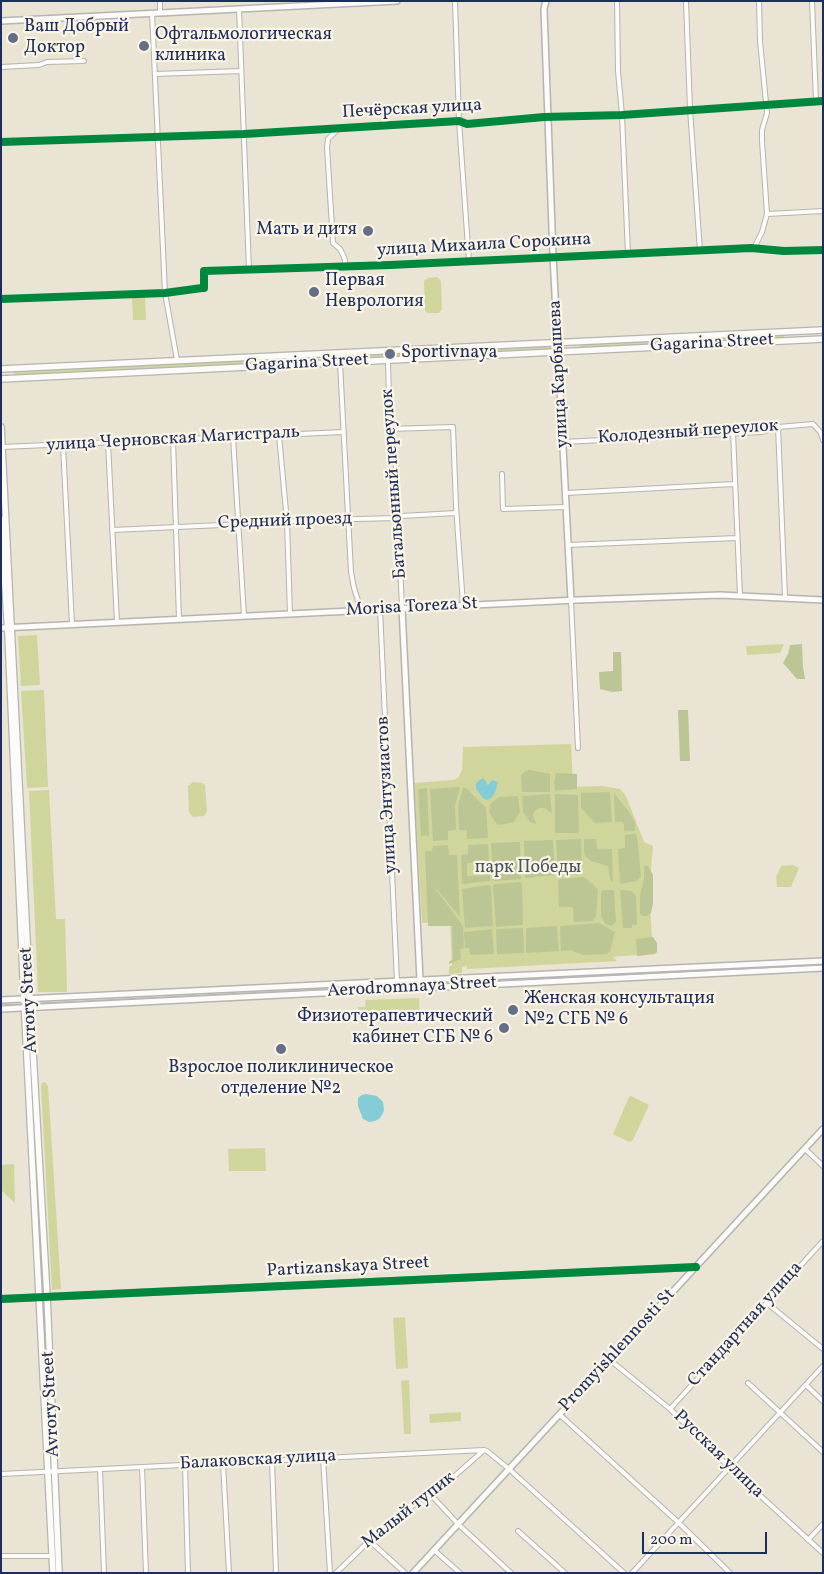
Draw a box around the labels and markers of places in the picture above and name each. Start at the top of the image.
place label: Ваш Добрый Доктор [24,17,129,59]
place label: Офтальмологическая клиника [155,25,332,68]
marker: Ваш Добрый Доктор [6,31,20,45]
marker: Офтальмологическая клиника [137,39,151,53]
place label: Мать и дитя [256,220,357,242]
marker: Мать и дитя [361,224,375,238]
place label: Первая Неврология [325,271,424,314]
marker: Первая Неврология [307,285,321,299]
place label: Sportivnaya [401,343,497,365]
marker: Sportivnaya [383,347,397,361]
place label: Женская консультация №2 СГБ № 6 [524,989,715,1032]
marker: Женская консультация №2 СГБ № 6 [506,1003,520,1017]
place label: Физиотерапевтический кабинет СГБ № 6 [297,1007,493,1050]
marker: Физиотерапевтический кабинет СГБ № 6 [497,1021,511,1035]
marker: Взрослое поликлиническое отделение №2 [274,1042,288,1056]
place label: Взрослое поликлиническое отделение №2 [168,1058,394,1100]

